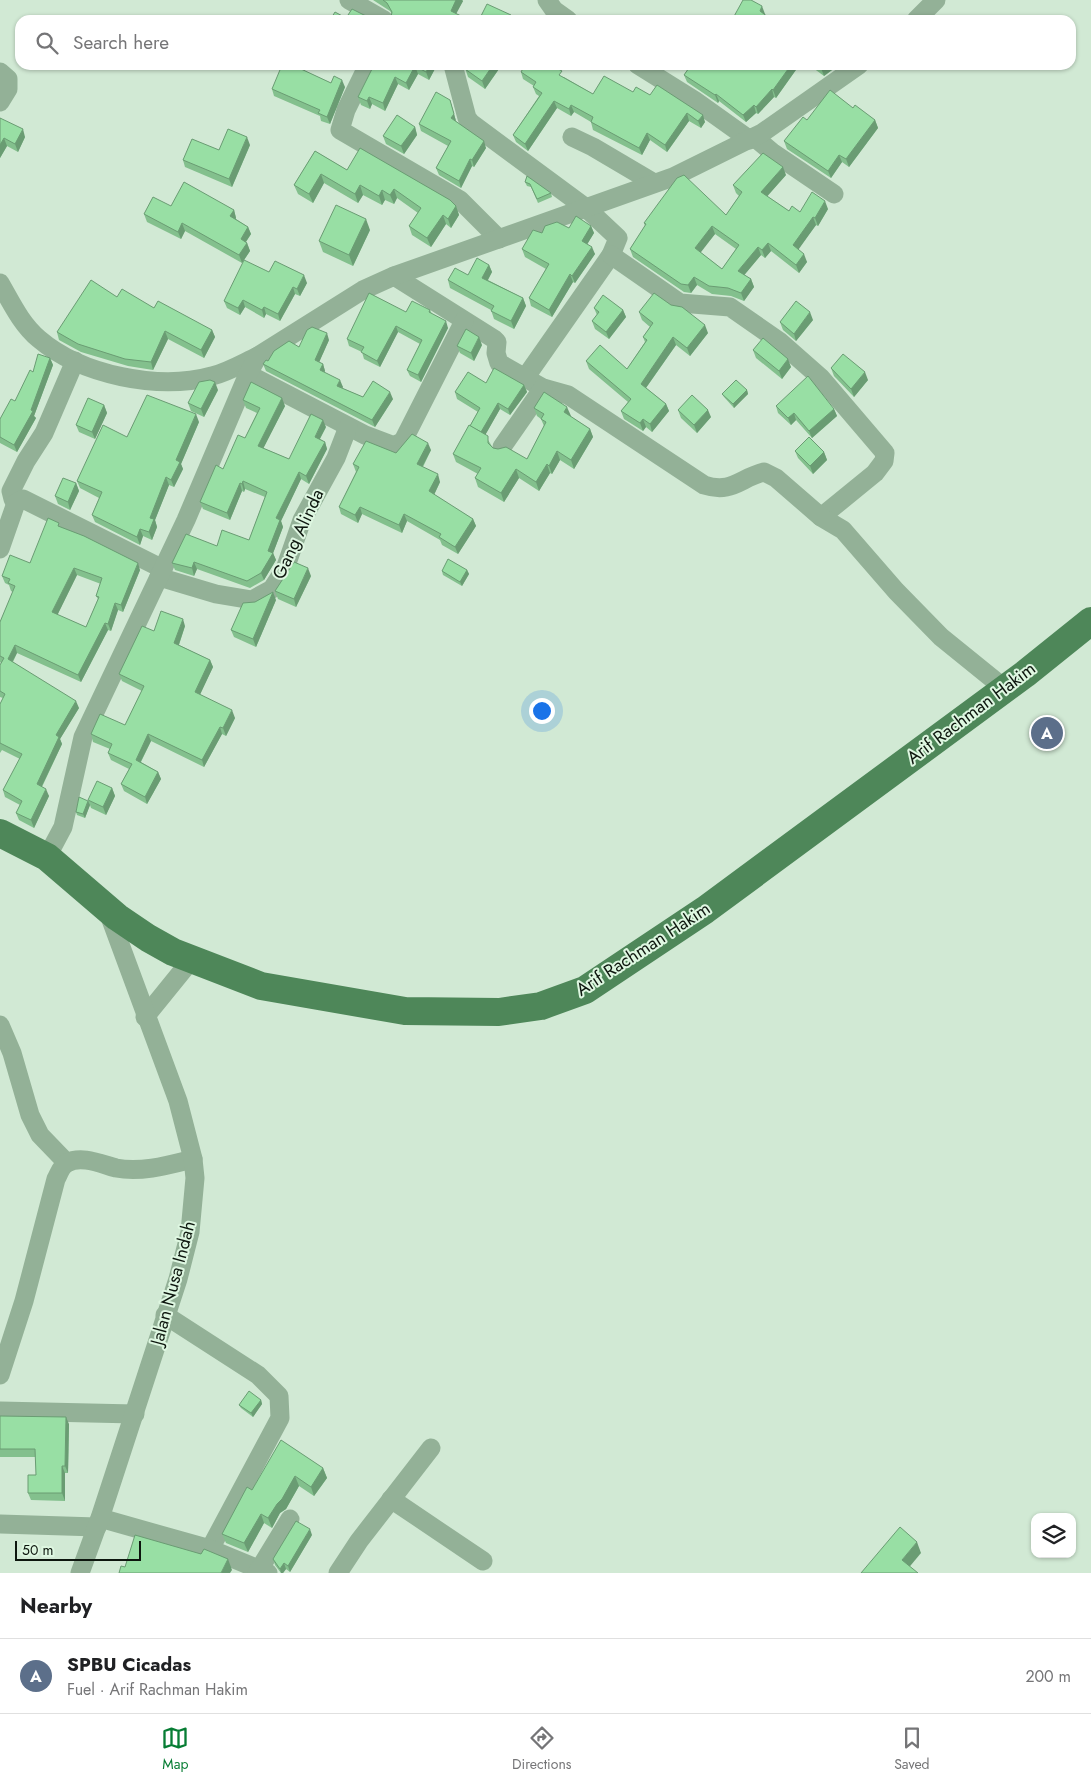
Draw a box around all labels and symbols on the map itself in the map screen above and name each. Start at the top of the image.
street label: Gang Alinda [266,485,330,583]
street label: Arif Rachman Hakim [901,656,1041,770]
your location [529,698,555,724]
pin: A [1031,714,1063,752]
street label: Arif Rachman Hakim [571,896,715,1002]
street label: Jalan Nusa Indah [143,1218,202,1350]
scale bar [15,1538,141,1561]

